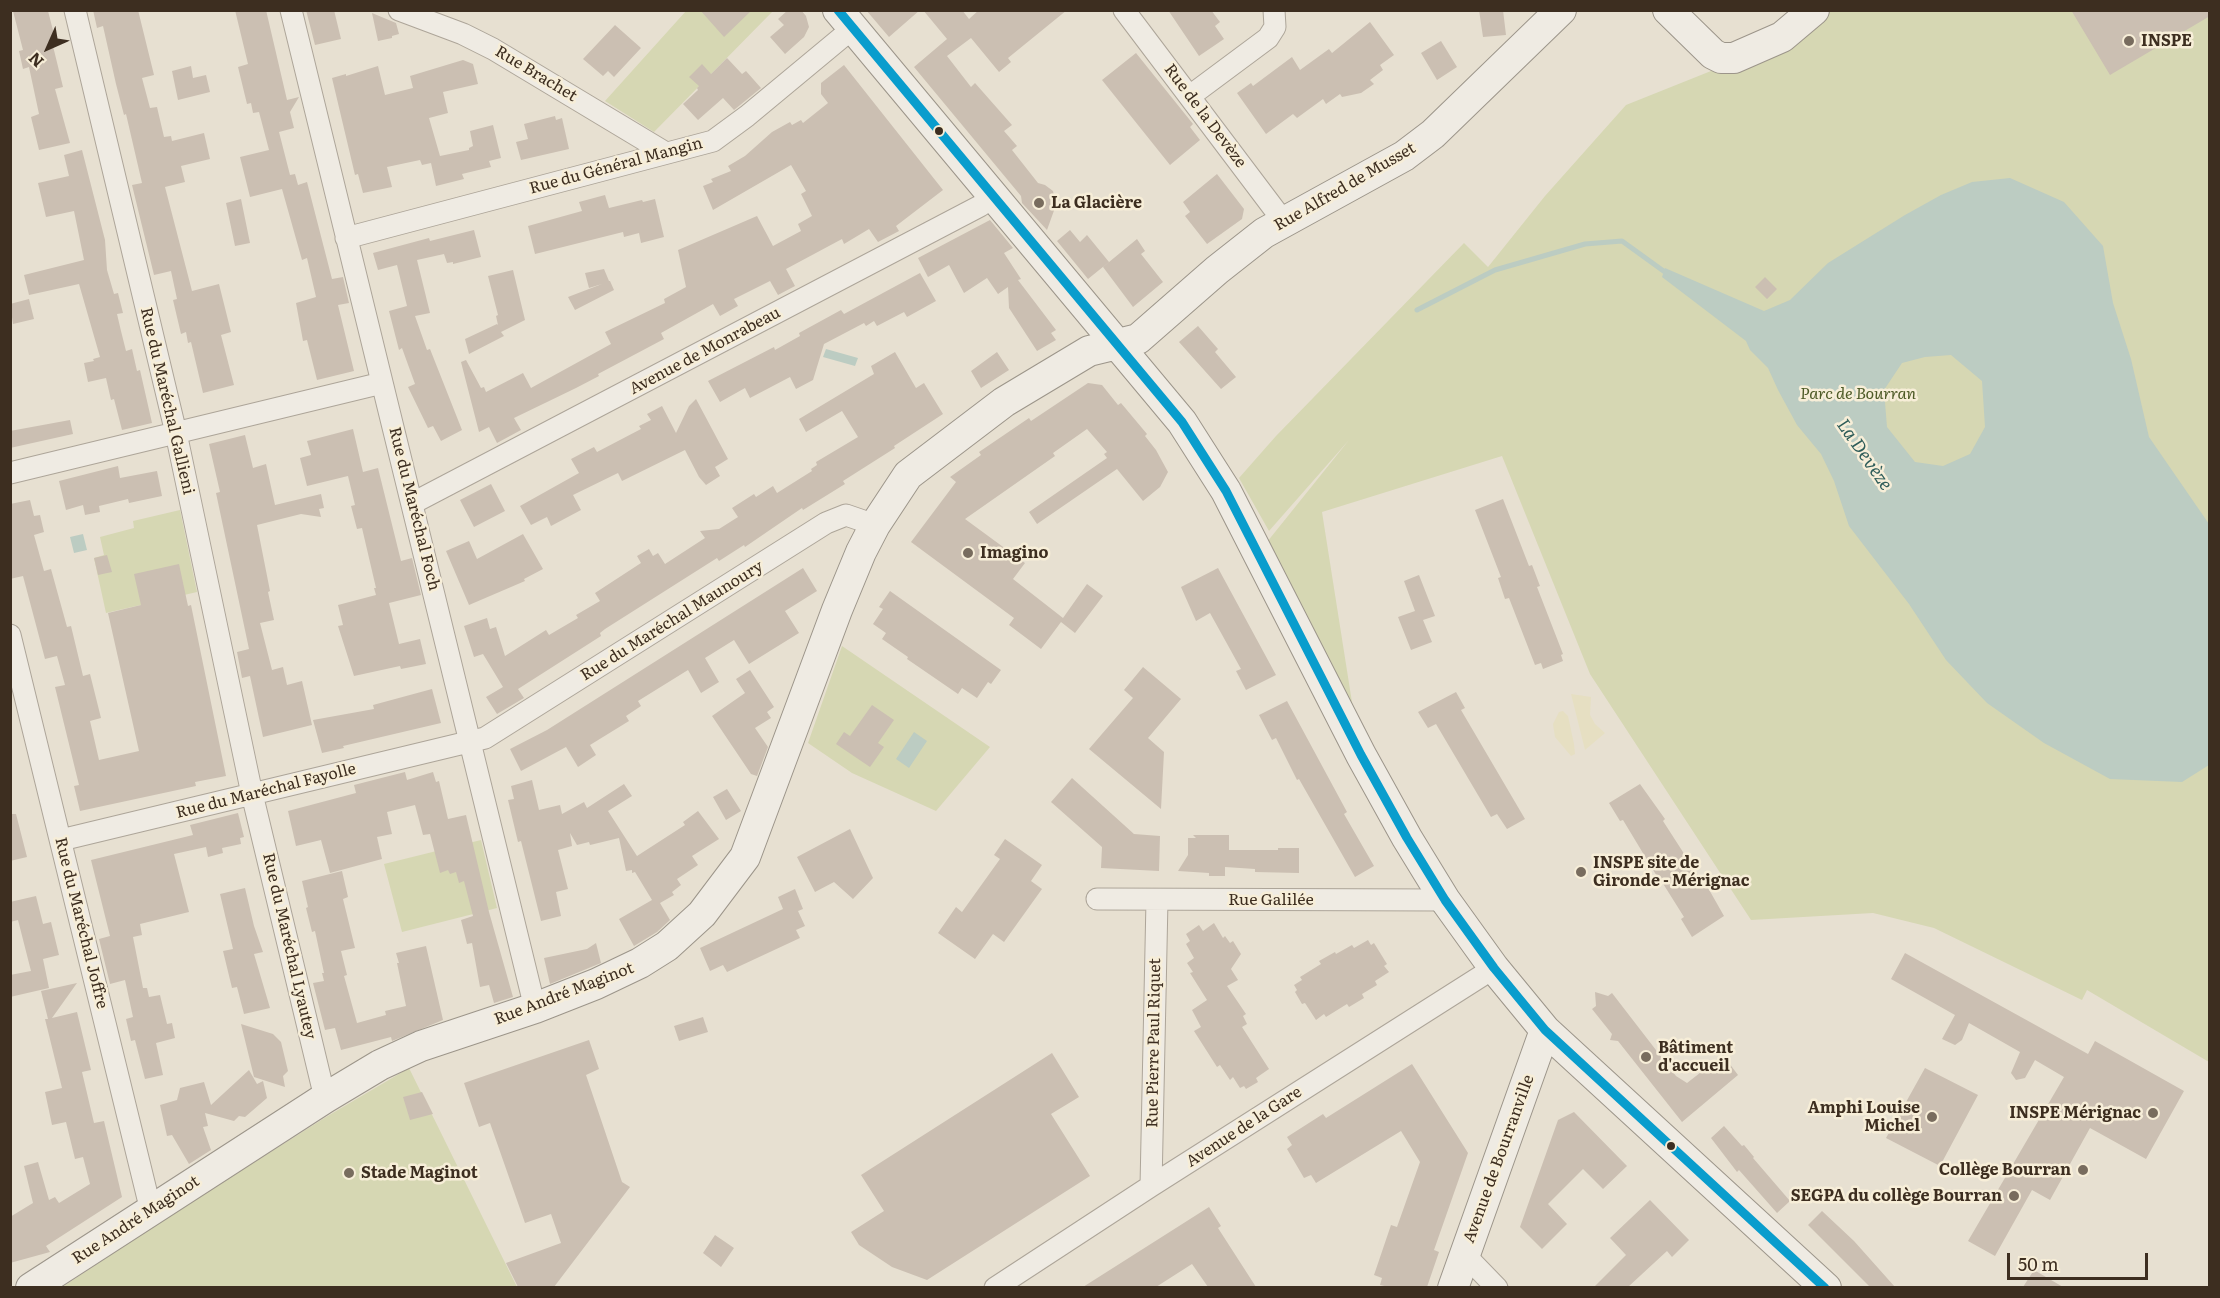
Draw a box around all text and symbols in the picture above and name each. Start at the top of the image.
north arrow [18,18,78,78]
place label: INSPE [2141,31,2192,51]
marker: INSPE [2122,34,2136,48]
street label: Rue Brachet [492,42,580,106]
text: N [22,47,49,74]
street label: Rue de la Devèze [1160,60,1250,172]
unlabelled marker [933,125,945,137]
street label: Rue du Général Mangin [527,134,705,198]
street label: Rue Alfred de Musset [1271,139,1419,235]
place label: La Glacière [1051,193,1142,213]
marker: La Glacière [1032,196,1046,210]
street label: Avenue de Monrabeau [626,303,784,399]
street label: Rue du Maréchal Gallieni [136,305,198,497]
park label: Parc de Bourran [1800,384,1916,404]
water label: La Devèze [1832,415,1896,495]
street label: Rue du Maréchal Foch [384,425,444,593]
place label: Imagino [980,543,1048,563]
marker: Imagino [961,546,975,560]
street label: Rue du Maréchal Maunoury [577,557,767,685]
street label: Rue du Maréchal Fayolle [174,759,358,823]
street label: Rue du Maréchal Joffre [50,835,112,1011]
street label: Rue du Maréchal Lyautey [258,851,320,1041]
place label: INSPE site de Gironde - Mérignac [1593,853,1749,891]
marker: INSPE site de Gironde - Mérignac [1574,865,1588,879]
street label: Rue Galilée [1228,890,1314,910]
street label: Rue Pierre Paul Riquet [1143,958,1165,1128]
street label: Rue André Maginot [492,959,636,1029]
place label: Bâtiment d'accueil [1658,1038,1733,1076]
marker: Bâtiment d'accueil [1639,1050,1653,1064]
street label: Avenue de Bourranville [1460,1072,1538,1246]
street label: Avenue de la Gare [1183,1082,1305,1172]
place label: Amphi Louise Michel [1808,1098,1920,1136]
place label: INSPE Mérignac [2009,1103,2141,1123]
marker: INSPE Mérignac [2146,1106,2160,1120]
marker: Amphi Louise Michel [1925,1110,1939,1124]
unlabelled marker [1665,1140,1677,1152]
place label: Collège Bourran [1939,1160,2071,1180]
place label: Stade Maginot [361,1163,478,1183]
marker: Collège Bourran [2076,1163,2090,1177]
marker: Stade Maginot [342,1166,356,1180]
street label: Rue André Maginot [69,1172,203,1268]
place label: SEGPA du collège Bourran [1791,1186,2002,1206]
marker: SEGPA du collège Bourran [2007,1189,2021,1203]
scale bar [2010,1241,2151,1279]
text: 50 m [2018,1250,2059,1277]

